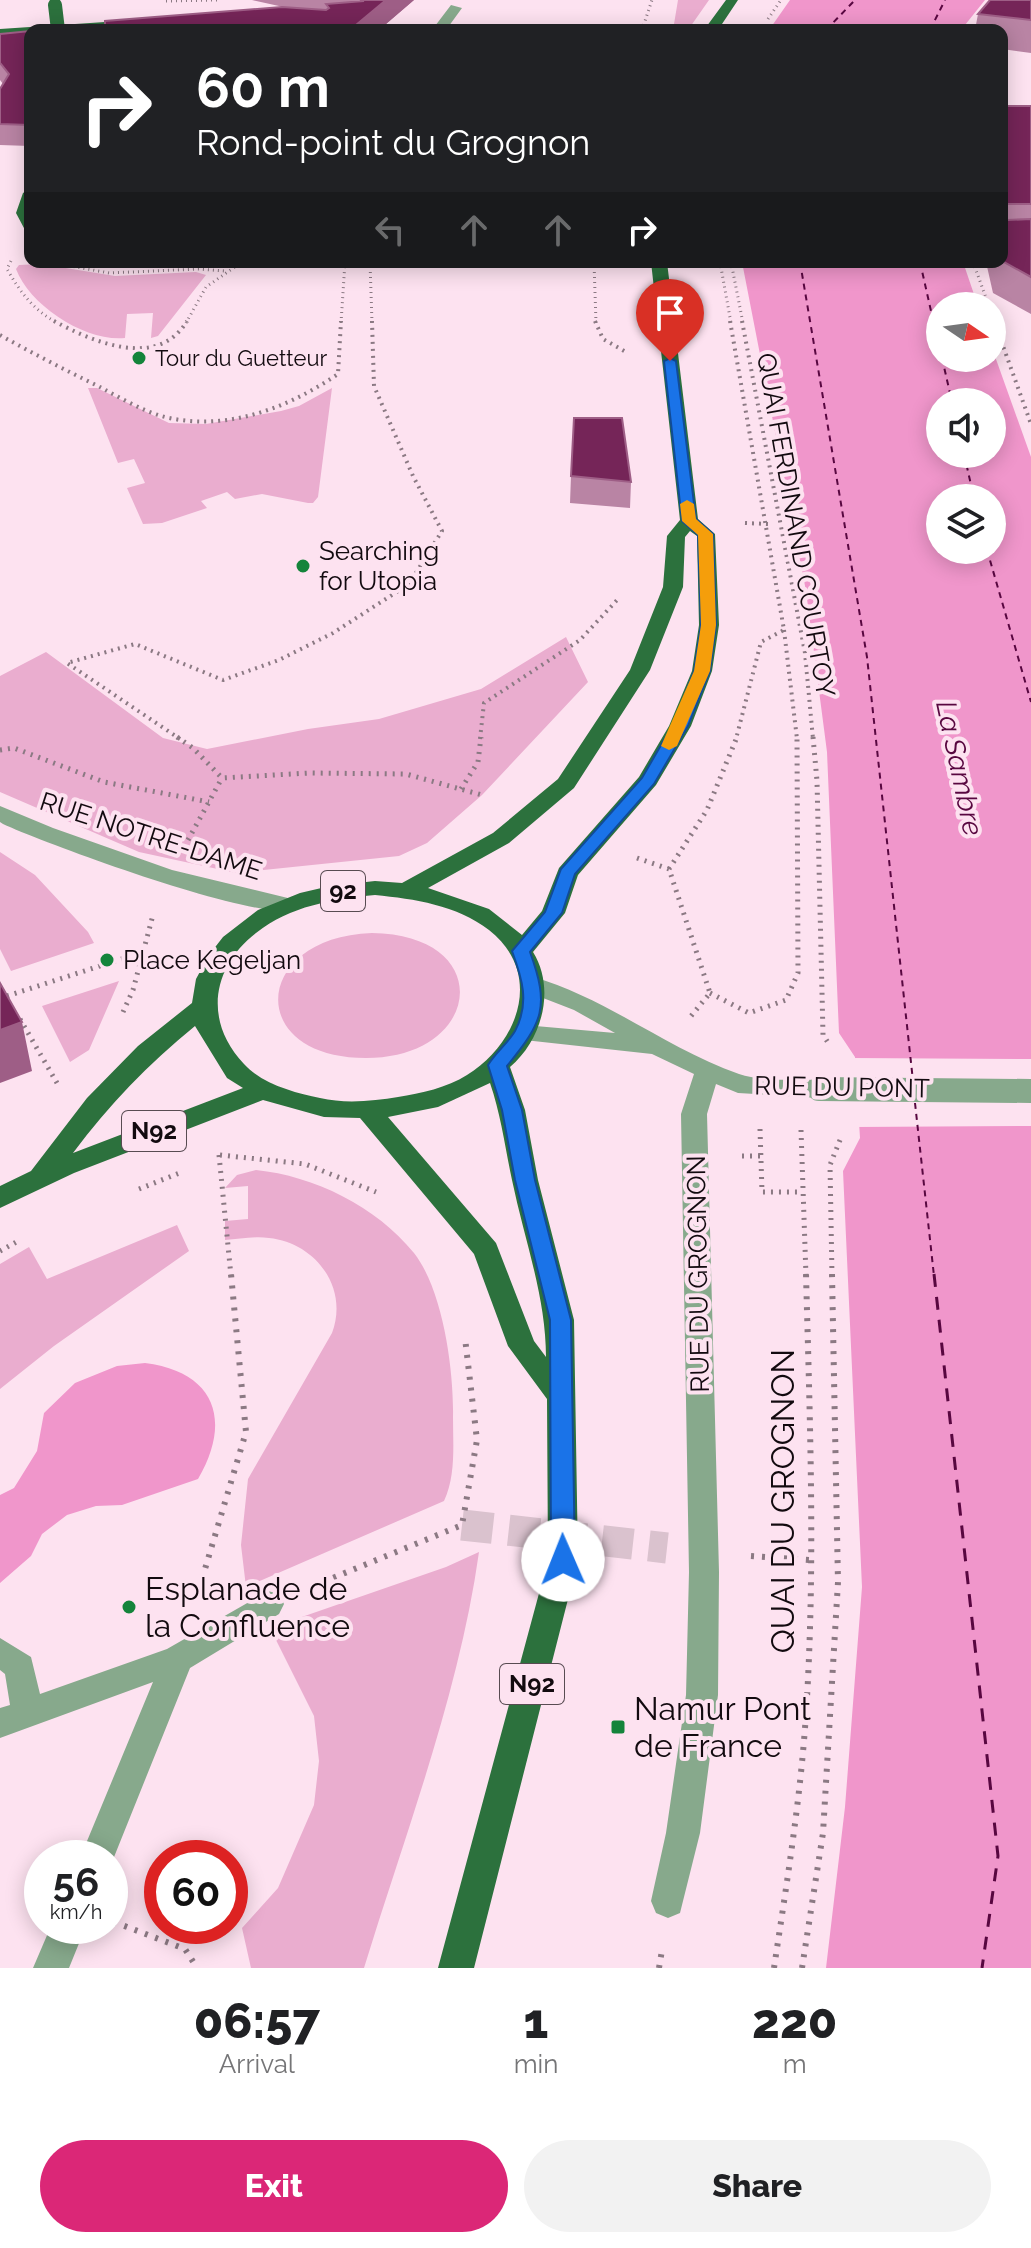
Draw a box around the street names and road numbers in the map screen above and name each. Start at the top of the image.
street label: QUAI FERDINAND COURTOY [751,350,841,700]
street label: RUE NOTRE-DAME [36,786,266,886]
road number: 92 [321,871,365,911]
street label: RUE DU PONT [754,1070,930,1104]
road number: N92 [122,1111,186,1151]
street label: RUE DU GROGNON [681,1155,715,1393]
street label: QUAI DU GROGNON [764,1349,801,1653]
road number: N92 [500,1664,564,1704]

